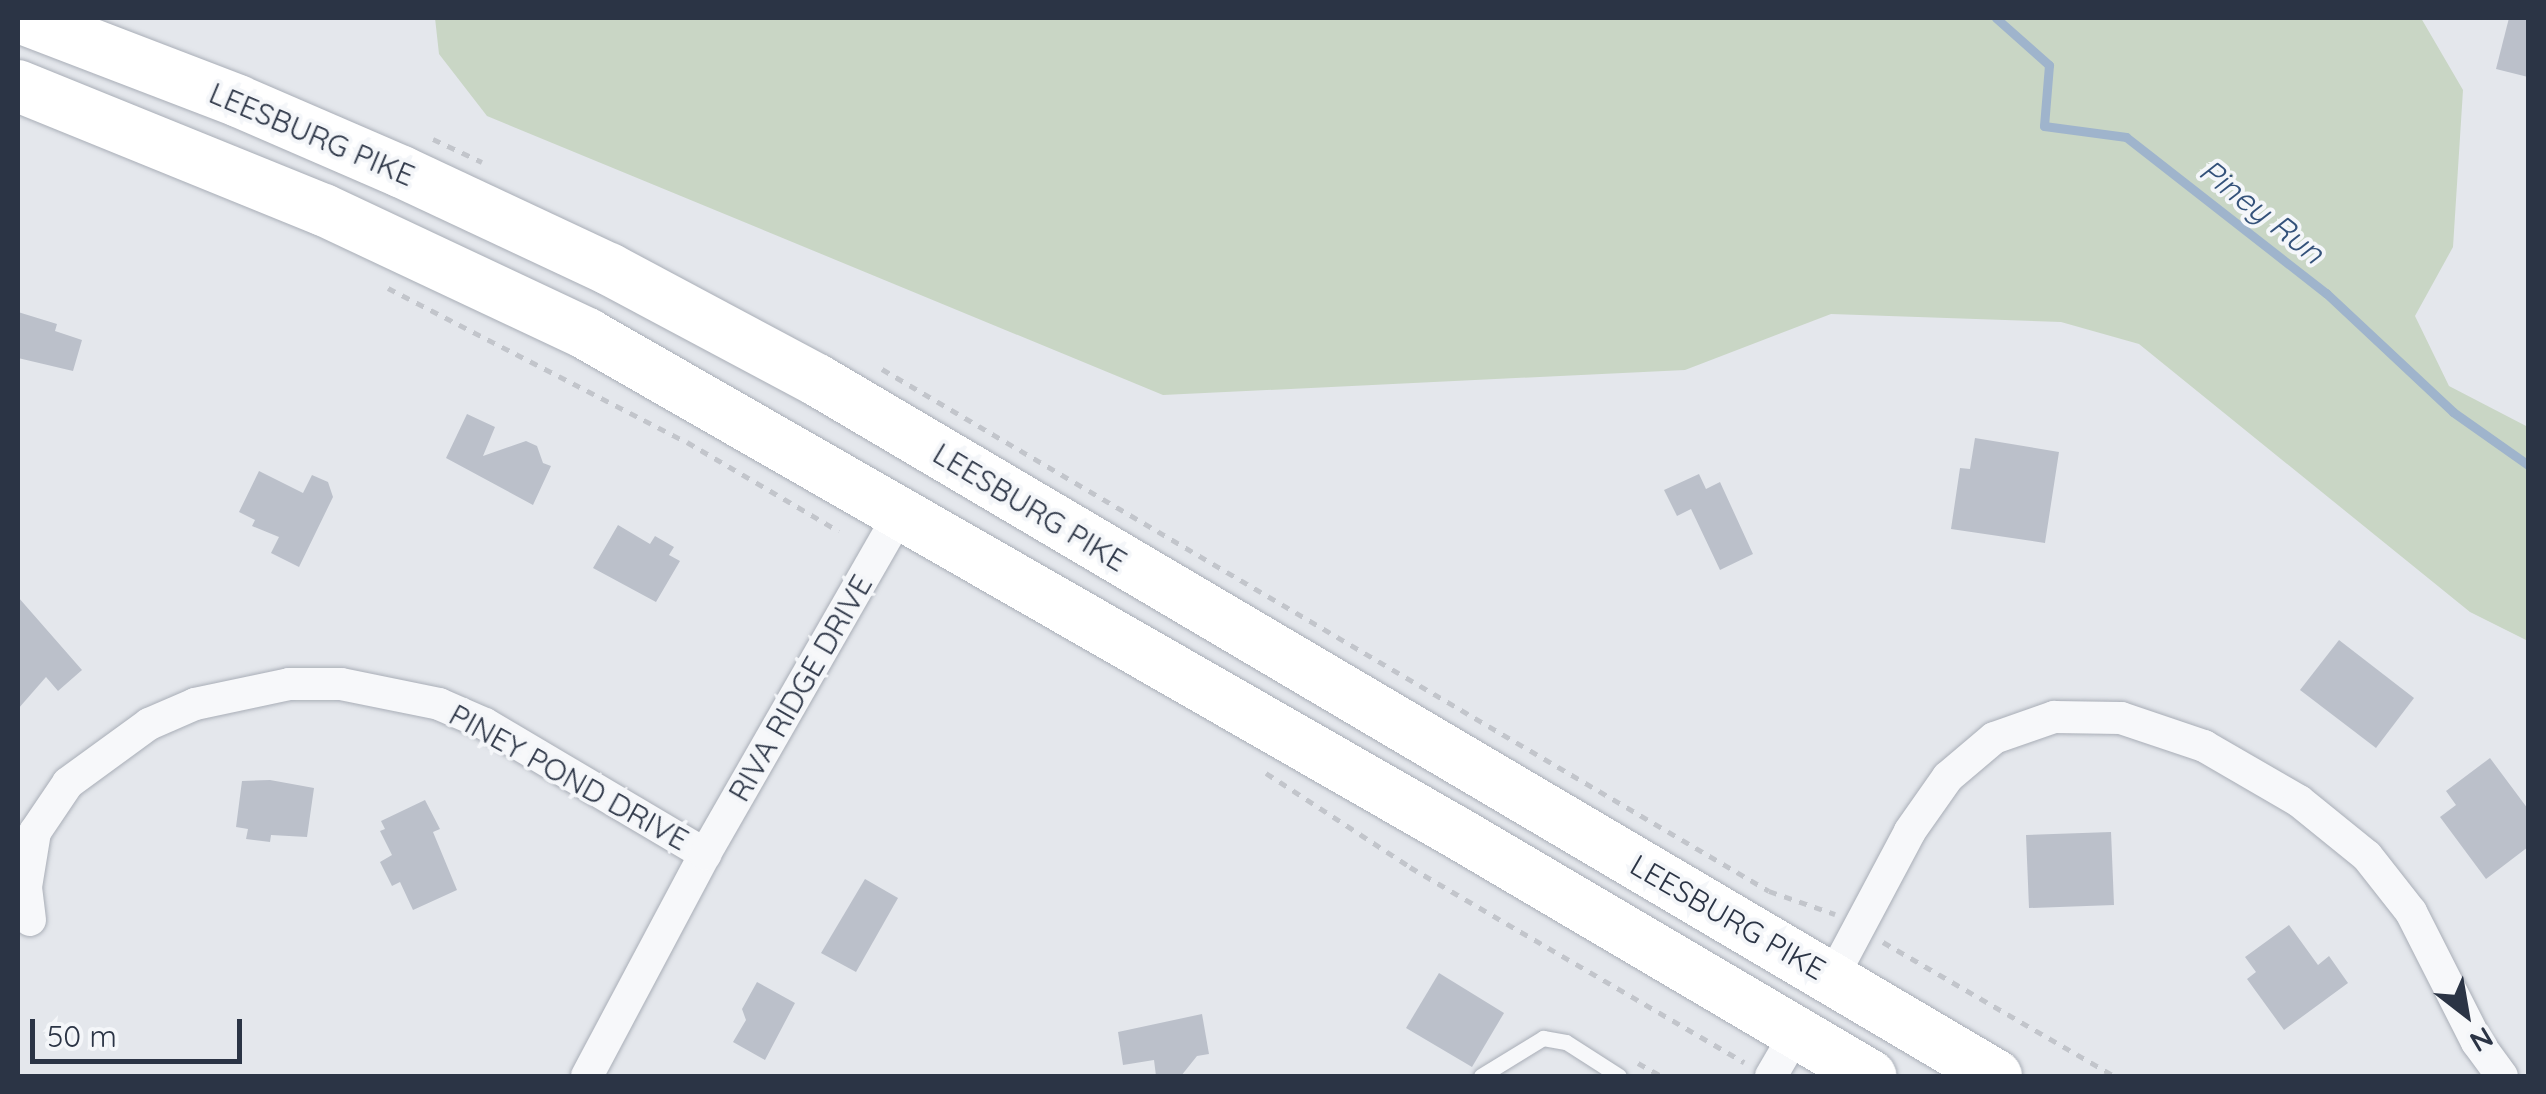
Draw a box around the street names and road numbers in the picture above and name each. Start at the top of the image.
street label: LEESBURG PIKE [204,75,420,193]
street label: LEESBURG PIKE [927,435,1133,579]
street label: RIVA RIDGE DRIVE [721,568,879,808]
street label: PINEY POND DRIVE [443,696,695,858]
street label: LEESBURG PIKE [1624,847,1832,987]

